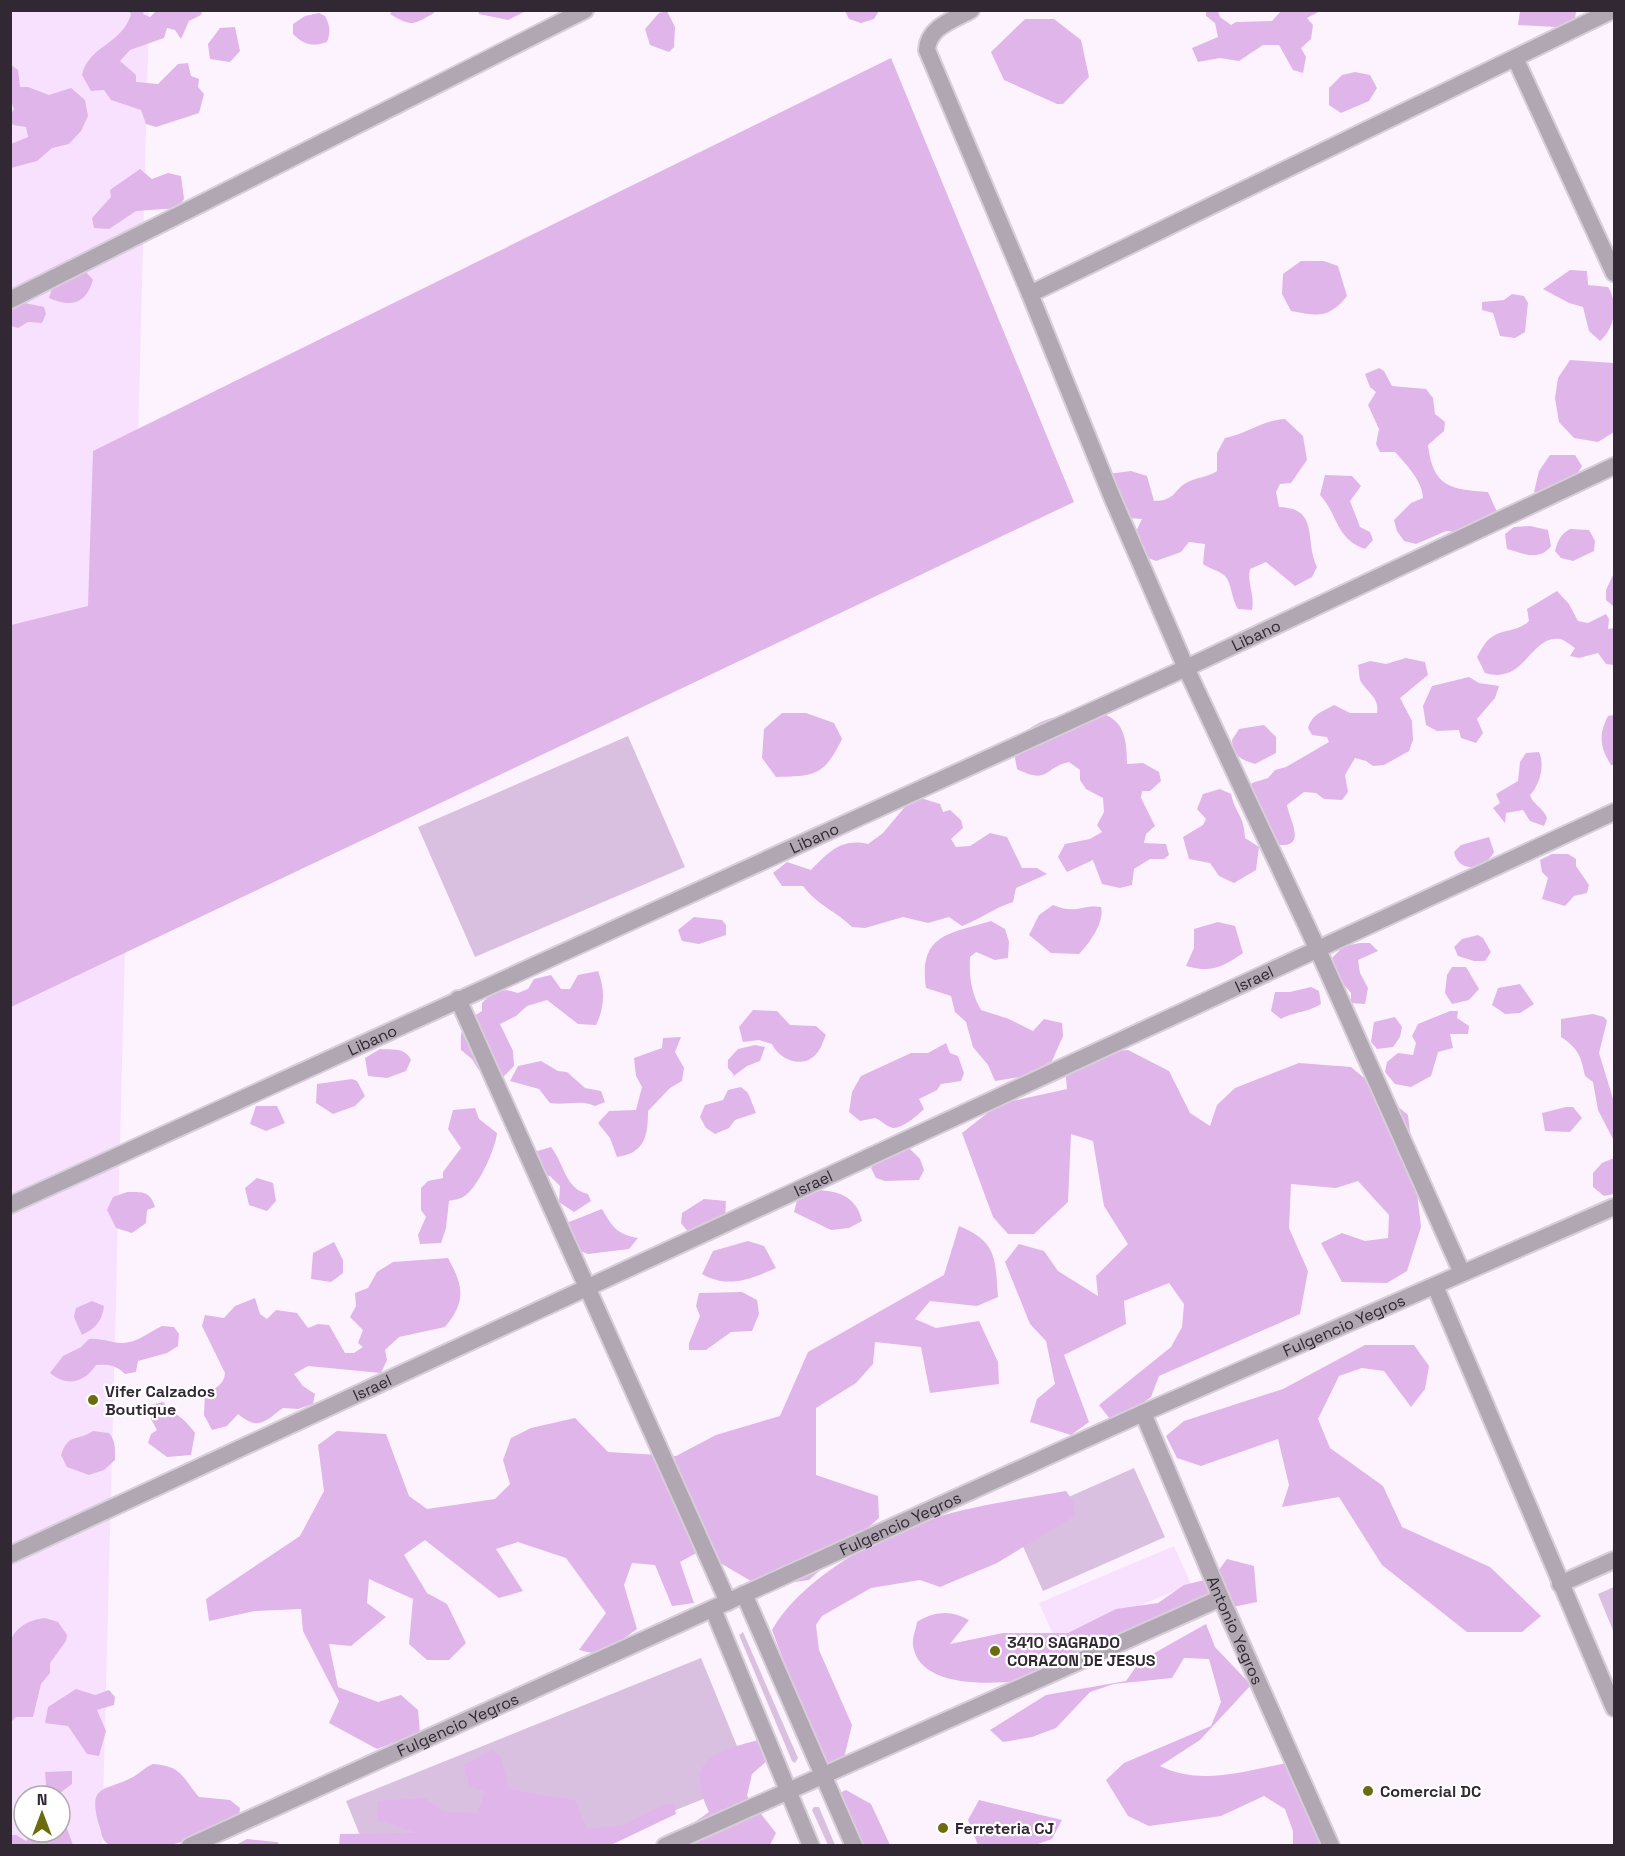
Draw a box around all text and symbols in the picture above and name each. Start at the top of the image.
street label: Libano [1228,615,1284,656]
street label: Libano [786,818,842,859]
street label: Israel [1231,961,1277,997]
street label: Libano [344,1020,400,1060]
street label: Israel [790,1165,836,1202]
street label: Fulgencio Yegros [1280,1290,1409,1362]
street label: Israel [349,1370,395,1406]
place label: Vifer Calzados Boutique [105,1381,215,1420]
marker: Vifer Calzados Boutique [86,1393,100,1407]
street label: Fulgencio Yegros [836,1487,965,1561]
street label: Antonio Yegros [1202,1573,1268,1688]
place label: 3410 SAGRADO CORAZON DE JESUS [1007,1632,1156,1671]
marker: 3410 SAGRADO CORAZON DE JESUS [988,1644,1002,1658]
street label: Fulgencio Yegros [394,1688,522,1762]
place label: Comercial DC [1380,1781,1481,1802]
north arrow [12,1784,72,1844]
marker: Comercial DC [1361,1784,1375,1798]
text: N [37,1789,47,1810]
place label: Ferreteria CJ [955,1818,1055,1839]
marker: Ferreteria CJ [936,1821,950,1835]

